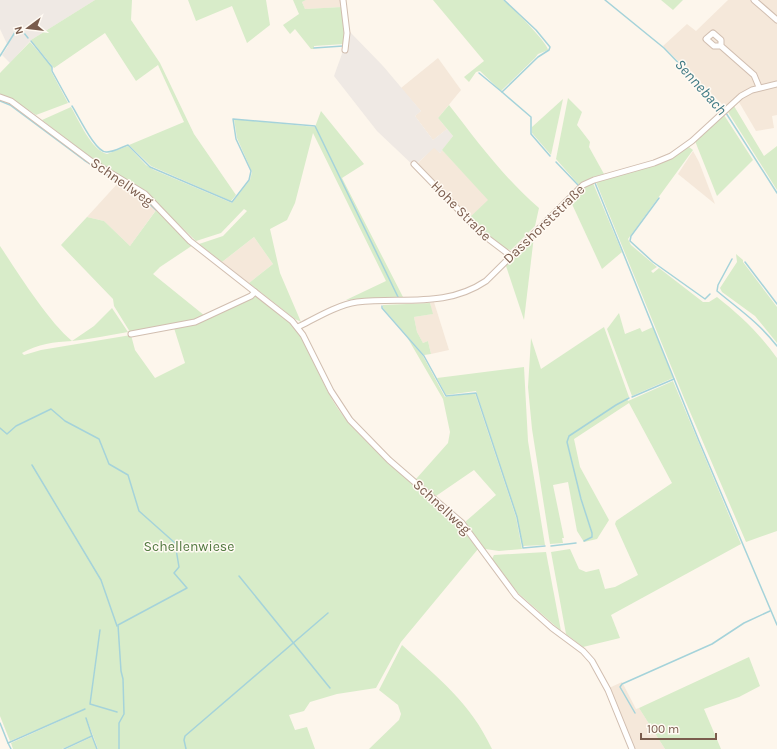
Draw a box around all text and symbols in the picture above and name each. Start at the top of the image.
north arrow [8,8,48,48]
text: N [12,25,26,36]
water label: Sennebach [671,55,731,119]
street label: Schnellweg [87,154,157,210]
street label: Hohe Straße [427,177,495,245]
street label: Dasshorststraße [500,181,588,267]
street label: Schnellweg [410,476,475,538]
park label: Schellenwiese [144,538,234,555]
scale bar [641,715,716,741]
text: 100 m [647,722,679,736]

